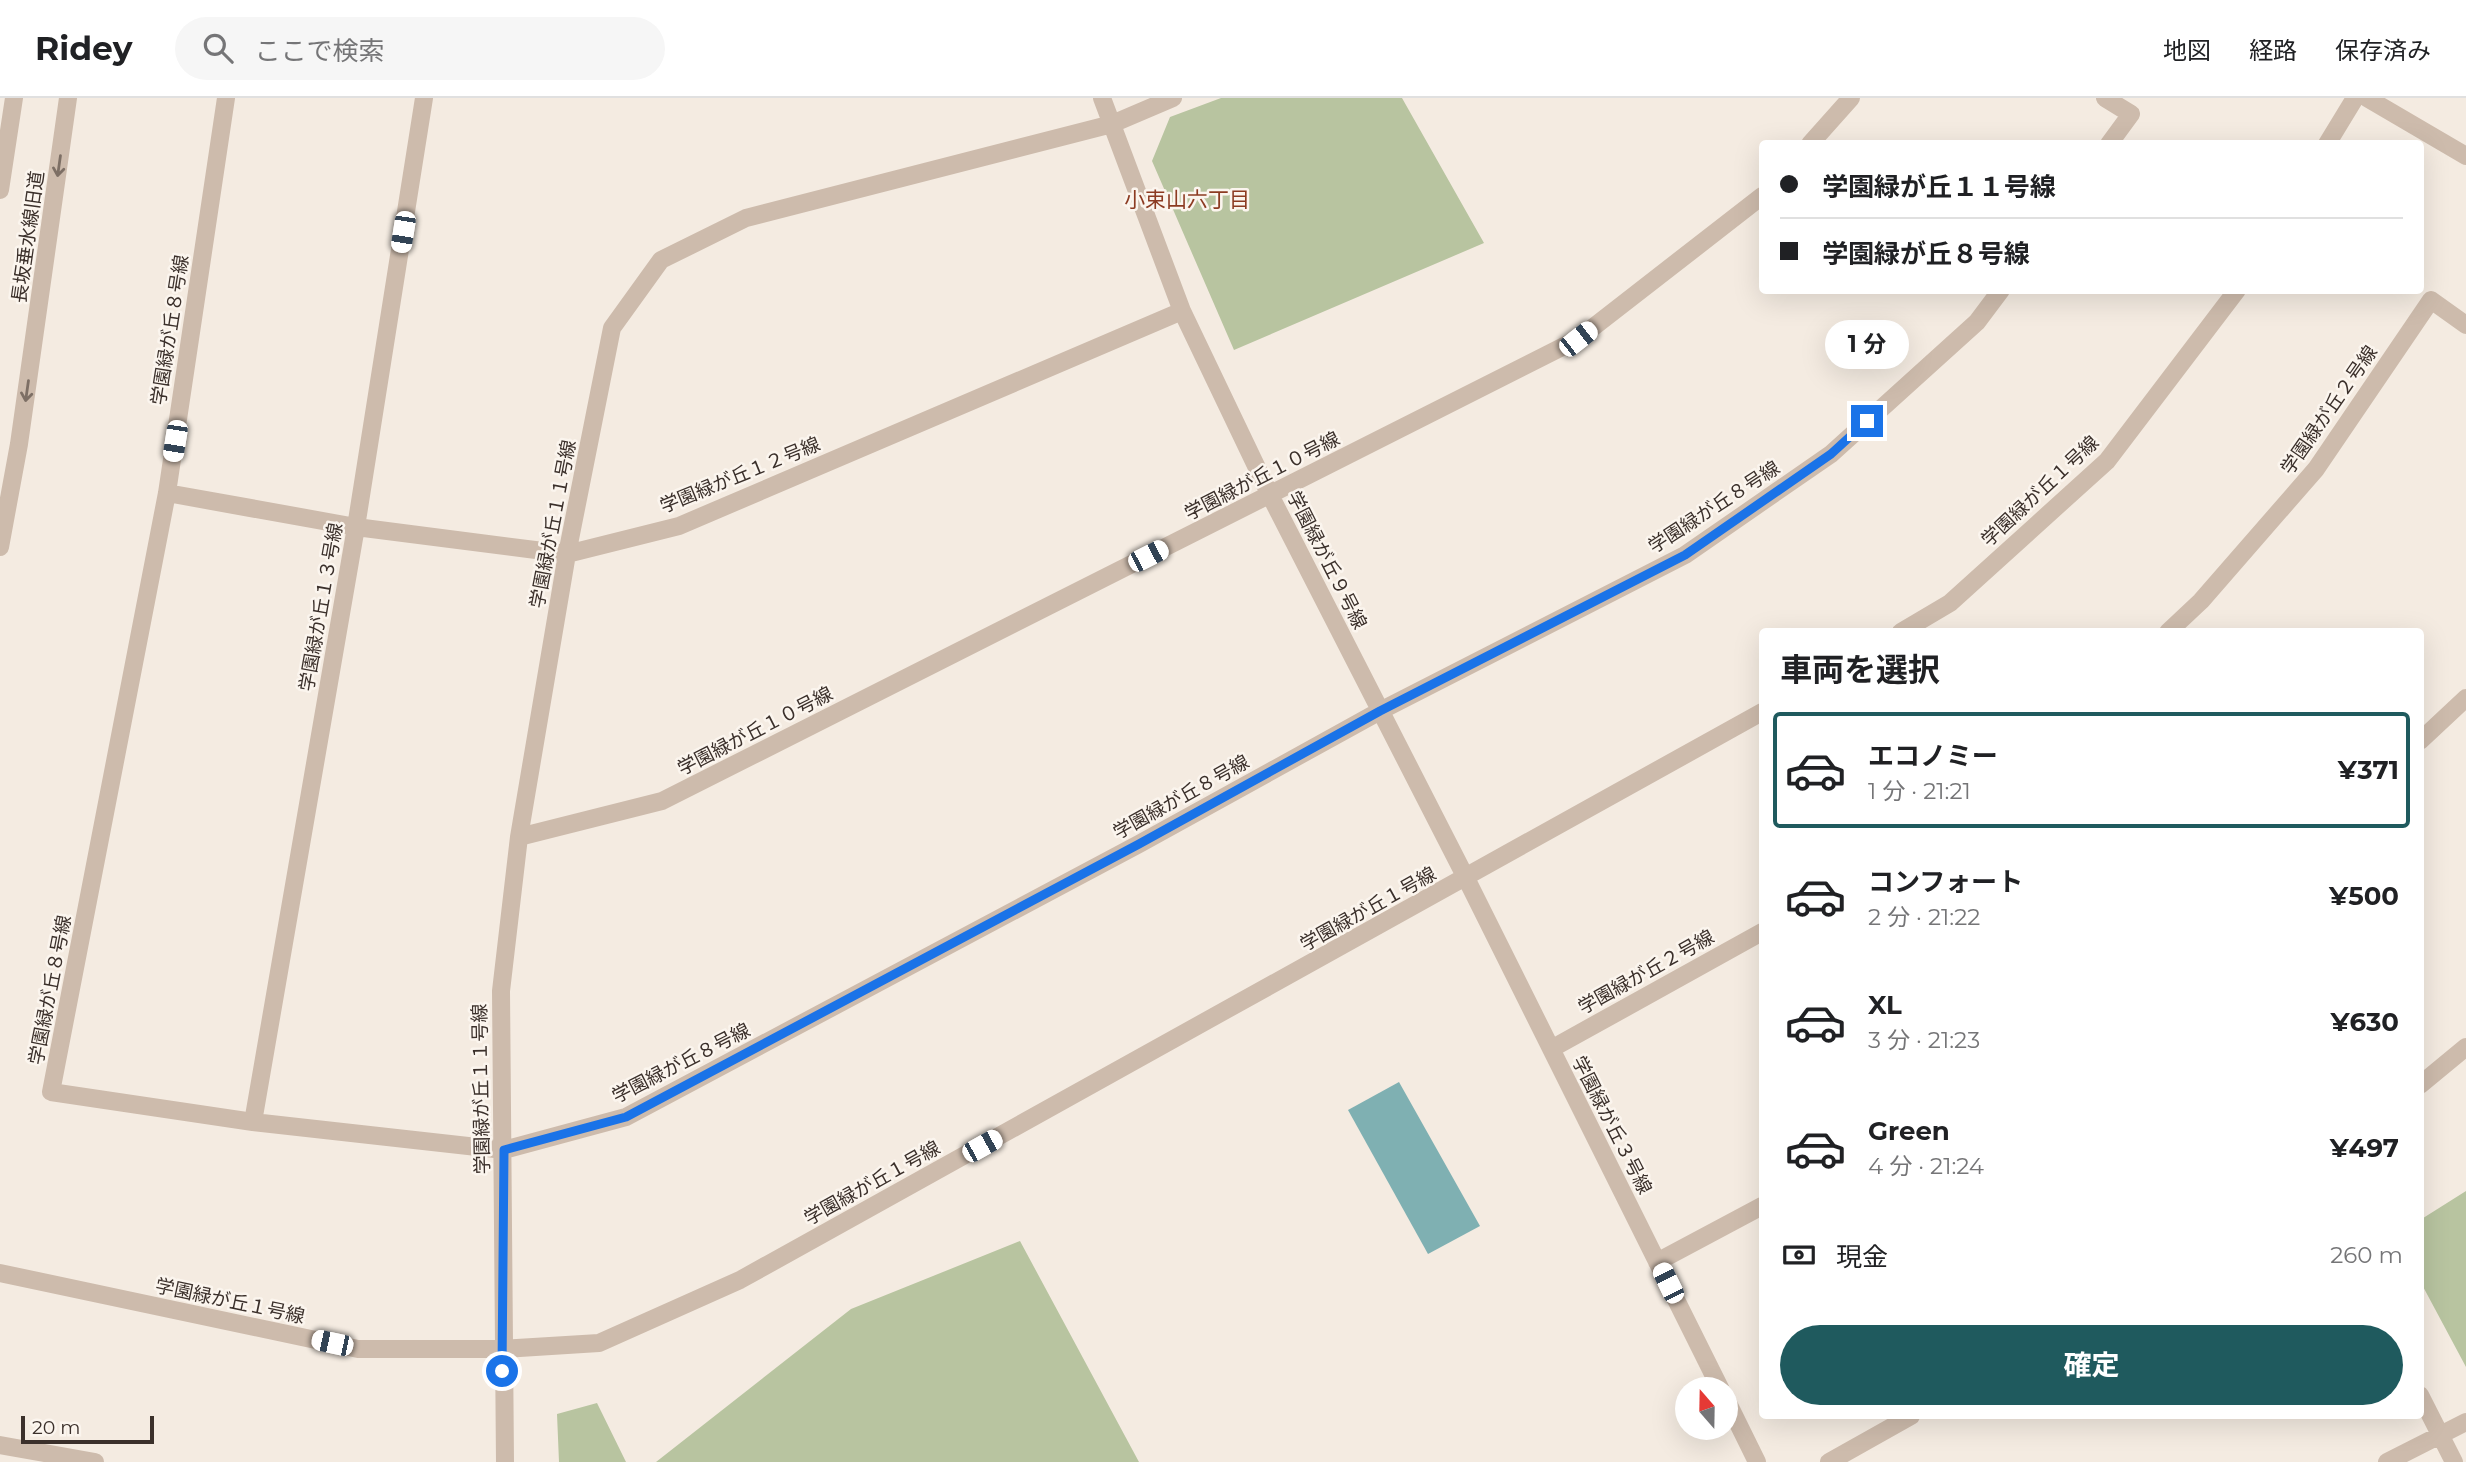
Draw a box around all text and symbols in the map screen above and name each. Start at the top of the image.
search box [175,17,665,80]
text: Ridey [35,28,133,68]
icon: search [199,29,237,67]
text: ここで検索 [255,35,385,67]
text: 地図 [2163,36,2211,65]
text: 経路 [2249,36,2297,65]
text: 保存済み [2335,36,2431,65]
one-way arrow [52,154,65,176]
street label: 長坂垂水線旧道 [7,170,49,304]
text: 学園緑が丘１１号線 [1822,171,2056,203]
district label: 小束山六丁目 [1124,187,1250,212]
car [390,210,417,254]
text: 学園緑が丘８号線 [1822,238,2030,270]
street label: 学園緑が丘８号線 [147,253,193,407]
car [1555,318,1602,360]
callout: 1 分 [1825,320,1909,368]
text: 1 分 [1848,330,1886,358]
street label: 学園緑が丘２号線 [2276,341,2382,479]
one-way arrow [20,379,33,402]
route end [1851,405,1883,437]
car [162,419,189,463]
street label: 学園緑が丘１０号線 [1181,427,1343,525]
street label: 学園緑が丘１号線 [1977,431,2103,551]
street label: 学園緑が丘１２号線 [656,432,824,518]
street label: 学園緑が丘１１号線 [525,438,581,610]
street label: 学園緑が丘８号線 [1644,456,1784,558]
street label: 学園緑が丘９号線 [1282,487,1372,633]
street label: 学園緑が丘１３号線 [295,521,347,693]
car [1125,537,1172,575]
text: 車両を選択 [1780,650,1940,689]
street label: 学園緑が丘１０号線 [674,682,836,780]
icon: car [1784,739,1847,802]
text: エコノミー [1868,740,1998,772]
street label: 学園緑が丘８号線 [1109,750,1253,844]
text: ¥371 [2338,754,2399,786]
text: 1 分 · 21:21 [1868,777,1971,805]
street label: 学園緑が丘１号線 [1296,862,1440,956]
icon: car [1784,865,1847,928]
text: コンフォート [1868,866,2023,898]
text: ¥500 [2329,880,2399,912]
text: 2 分 · 21:22 [1868,903,1980,931]
street label: 学園緑が丘８号線 [24,913,76,1067]
street label: 学園緑が丘２号線 [1574,925,1718,1019]
text: XL [1868,989,1902,1021]
icon: car [1784,991,1847,1054]
street label: 学園緑が丘１１号線 [468,1003,494,1175]
text: ¥630 [2331,1006,2399,1038]
street label: 学園緑が丘８号線 [608,1018,754,1108]
text: 3 分 · 21:23 [1868,1026,1980,1054]
street label: 学園緑が丘３号線 [1567,1052,1657,1198]
text: Green [1868,1115,1950,1147]
icon: car [1784,1117,1847,1180]
car [959,1127,1006,1165]
text: ¥497 [2330,1132,2399,1164]
street label: 学園緑が丘１号線 [800,1136,944,1230]
text: 4 分 · 21:24 [1868,1152,1984,1180]
icon: cash [1780,1236,1818,1274]
text: 現金 [1836,1241,1888,1273]
text: 260 m [2330,1241,2403,1269]
car [1650,1260,1687,1306]
street label: 学園緑が丘１号線 [153,1274,307,1328]
button: 確定 [1780,1325,2403,1405]
car [310,1328,355,1358]
route start [486,1355,518,1387]
north arrow [1675,1377,1738,1440]
map controls [1675,1377,1738,1440]
scale bar [21,1413,154,1445]
text: 20 m [32,1416,80,1439]

